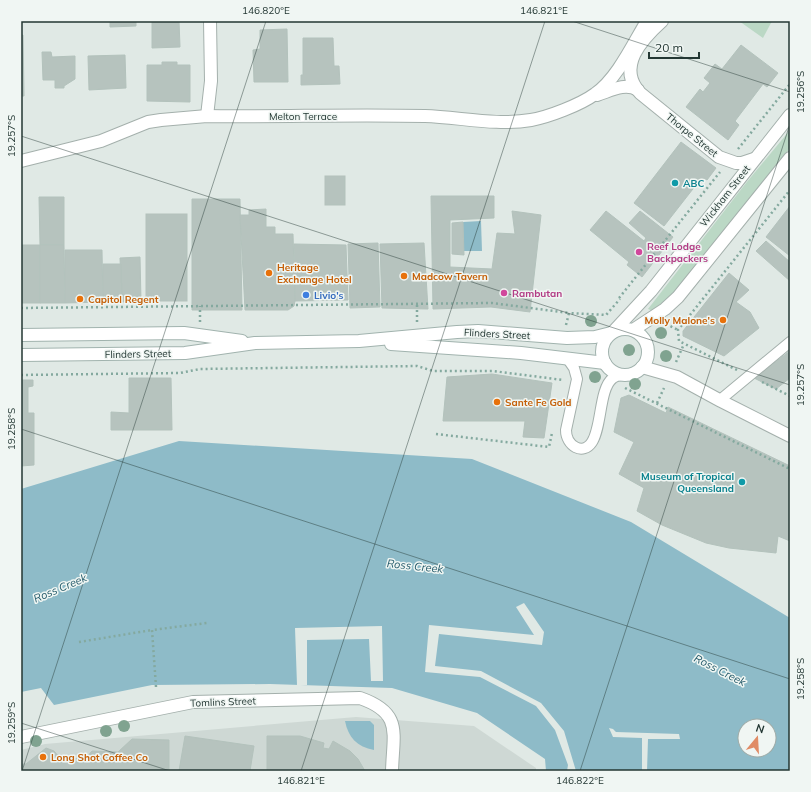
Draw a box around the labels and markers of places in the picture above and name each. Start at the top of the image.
place label: ABC [683,177,704,190]
marker: ABC [670,178,680,188]
place label: Reef Lodge Backpackers [647,240,708,265]
marker: Reef Lodge Backpackers [634,247,644,257]
place label: Heritage Exchange Hotel [277,261,352,286]
marker: Heritage Exchange Hotel [264,268,274,278]
place label: Madcow Tavern [412,270,488,283]
marker: Madcow Tavern [399,271,409,281]
place label: Rambutan [512,287,562,300]
marker: Rambutan [499,288,509,298]
place label: Livio's [314,289,344,302]
marker: Livio's [301,290,311,300]
place label: Capitol Regent [88,293,159,306]
marker: Capitol Regent [75,294,85,304]
place label: Molly Malone's [645,314,715,327]
marker: Molly Malone's [718,315,728,325]
place label: Sante Fe Gold [505,396,572,409]
marker: Sante Fe Gold [492,397,502,407]
place label: Museum of Tropical Queensland [641,470,734,495]
marker: Museum of Tropical Queensland [737,477,747,487]
place label: Long Shot Coffee Co [51,751,148,764]
marker: Long Shot Coffee Co [38,752,48,762]

